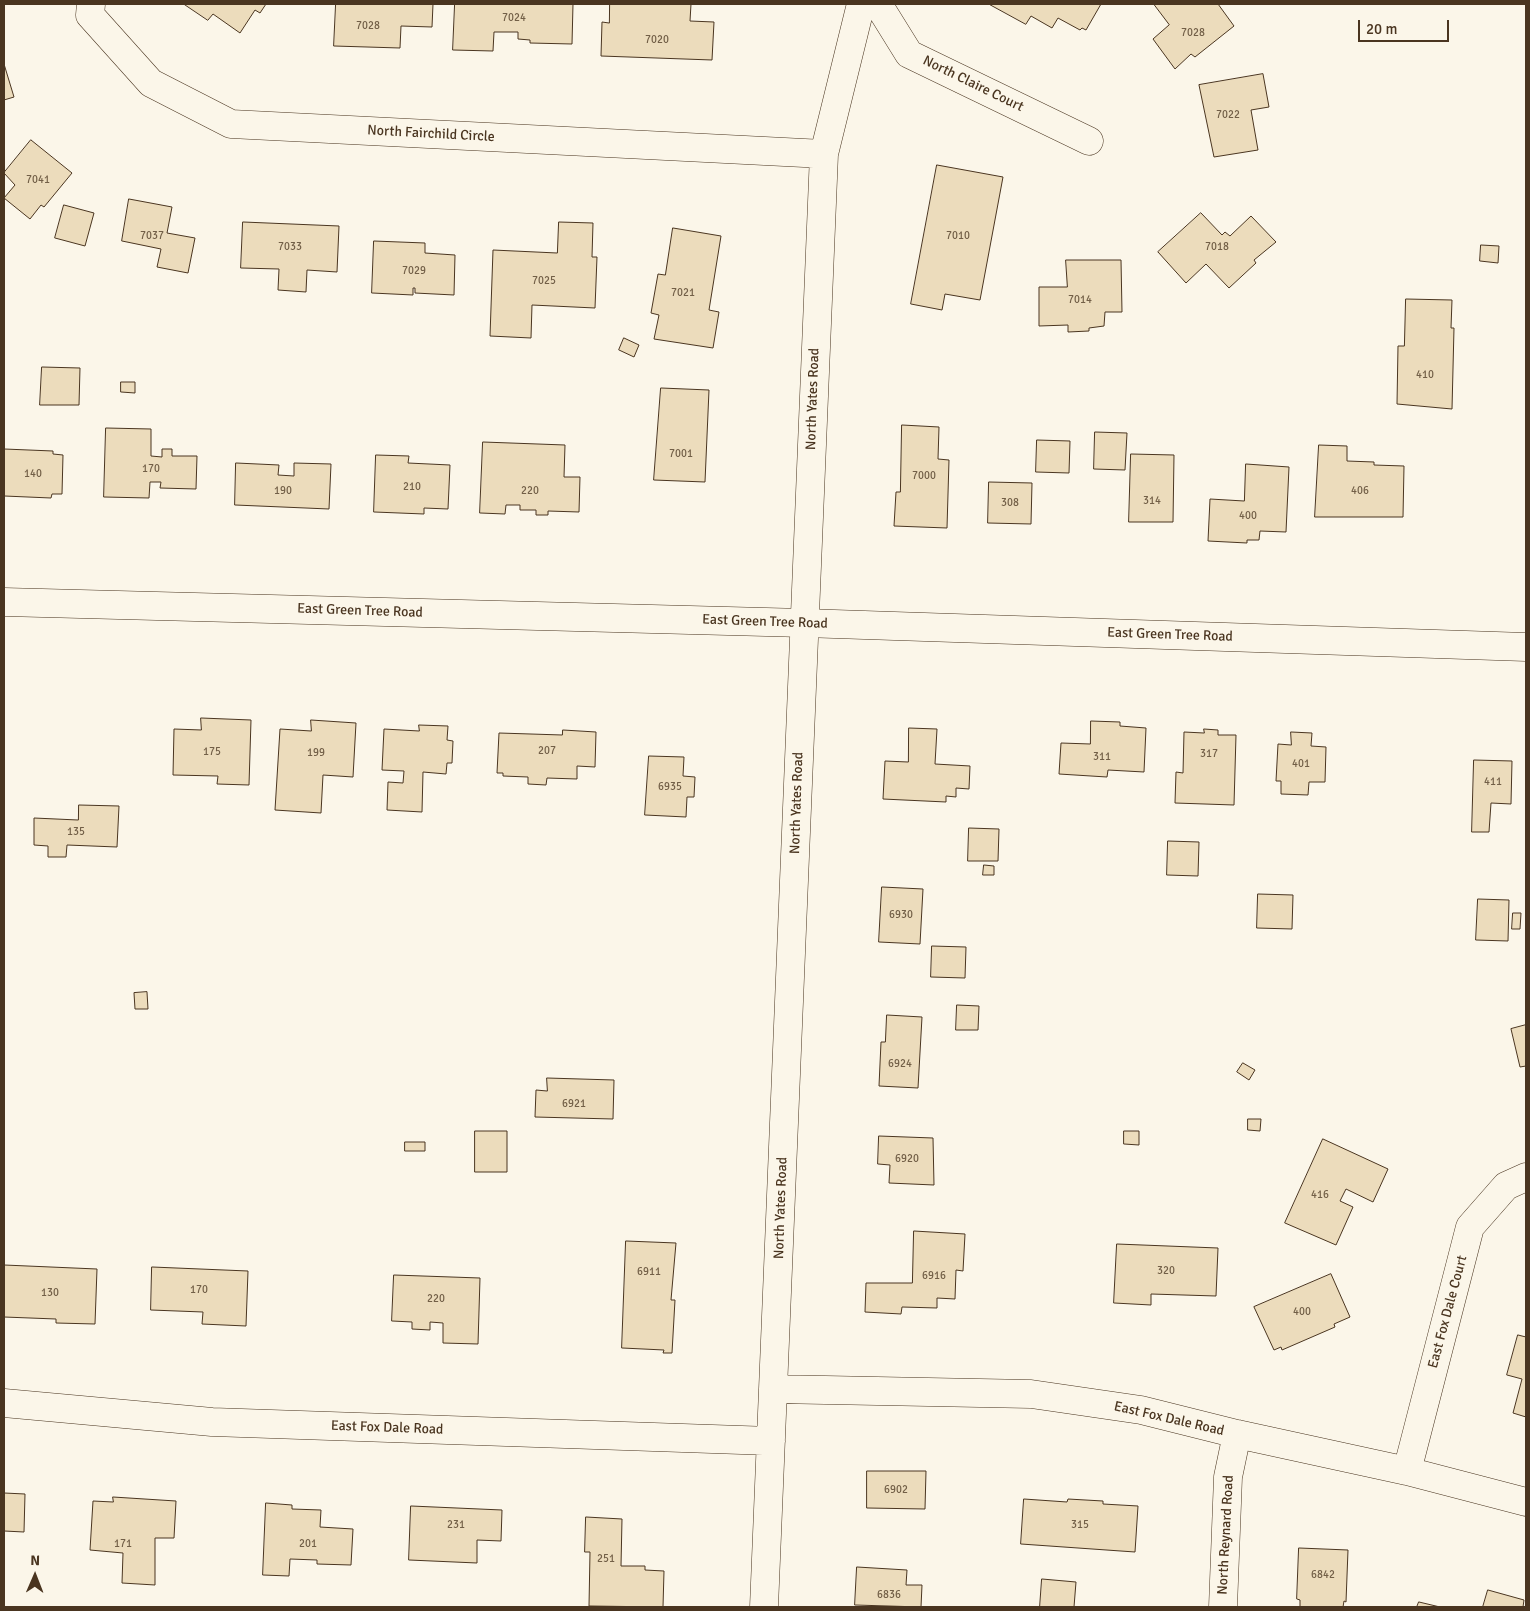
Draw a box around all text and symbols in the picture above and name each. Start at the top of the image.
scale bar [1360,10,1451,42]
house number: 7024 [502,11,526,25]
house number: 7028 [356,19,380,33]
text: 20 m [1366,20,1397,38]
house number: 7028 [1181,26,1205,40]
house number: 7020 [645,33,669,47]
street label: North Claire Court [920,52,1026,116]
house number: 7022 [1216,108,1240,122]
street label: North Fairchild Circle [367,122,495,146]
house number: 7041 [26,173,50,187]
house number: 7037 [140,229,164,243]
house number: 7010 [946,229,970,243]
house number: 7033 [278,240,302,254]
house number: 7018 [1205,240,1229,254]
house number: 7029 [402,264,426,278]
house number: 7025 [532,274,556,288]
house number: 7021 [671,286,695,300]
house number: 7014 [1068,293,1092,307]
street label: North Yates Road [803,348,823,450]
house number: 410 [1416,368,1434,382]
house number: 7001 [669,447,693,461]
house number: 170 [142,462,160,476]
house number: 140 [24,467,42,481]
house number: 7000 [912,469,936,483]
house number: 210 [403,480,421,494]
house number: 190 [274,484,292,498]
house number: 220 [521,484,539,498]
house number: 406 [1351,484,1369,498]
house number: 314 [1143,494,1161,508]
house number: 308 [1001,496,1019,510]
house number: 400 [1239,509,1257,523]
street label: East Green Tree Road [297,600,423,622]
street label: East Green Tree Road [702,611,828,633]
street label: East Green Tree Road [1107,624,1233,646]
house number: 207 [538,744,556,758]
house number: 175 [203,745,221,759]
house number: 199 [307,746,325,760]
house number: 317 [1200,747,1218,761]
house number: 311 [1093,750,1111,764]
street label: North Yates Road [787,752,807,854]
house number: 401 [1292,757,1310,771]
house number: 411 [1484,775,1502,789]
house number: 6935 [658,780,682,794]
house number: 135 [67,825,85,839]
house number: 6930 [889,908,913,922]
house number: 6924 [888,1057,912,1071]
house number: 6921 [562,1097,586,1111]
house number: 6920 [895,1152,919,1166]
street label: North Yates Road [771,1157,791,1259]
house number: 416 [1311,1188,1329,1202]
street label: East Fox Dale Court [1425,1254,1471,1370]
house number: 320 [1157,1264,1175,1278]
house number: 6911 [637,1265,661,1279]
house number: 6916 [922,1269,946,1283]
house number: 170 [190,1283,208,1297]
house number: 130 [41,1286,59,1300]
house number: 220 [427,1292,445,1306]
house number: 400 [1293,1305,1311,1319]
street label: East Fox Dale Road [1112,1398,1226,1440]
street label: East Fox Dale Road [330,1418,444,1438]
street label: North Reynard Road [1214,1475,1238,1595]
house number: 6902 [884,1483,908,1497]
house number: 231 [447,1518,465,1532]
house number: 315 [1071,1518,1089,1532]
house number: 171 [114,1537,132,1551]
house number: 201 [299,1537,317,1551]
north arrow [10,1551,60,1601]
text: N [30,1552,40,1569]
house number: 251 [597,1552,615,1566]
house number: 6842 [1311,1568,1335,1582]
house number: 6836 [877,1588,901,1602]

